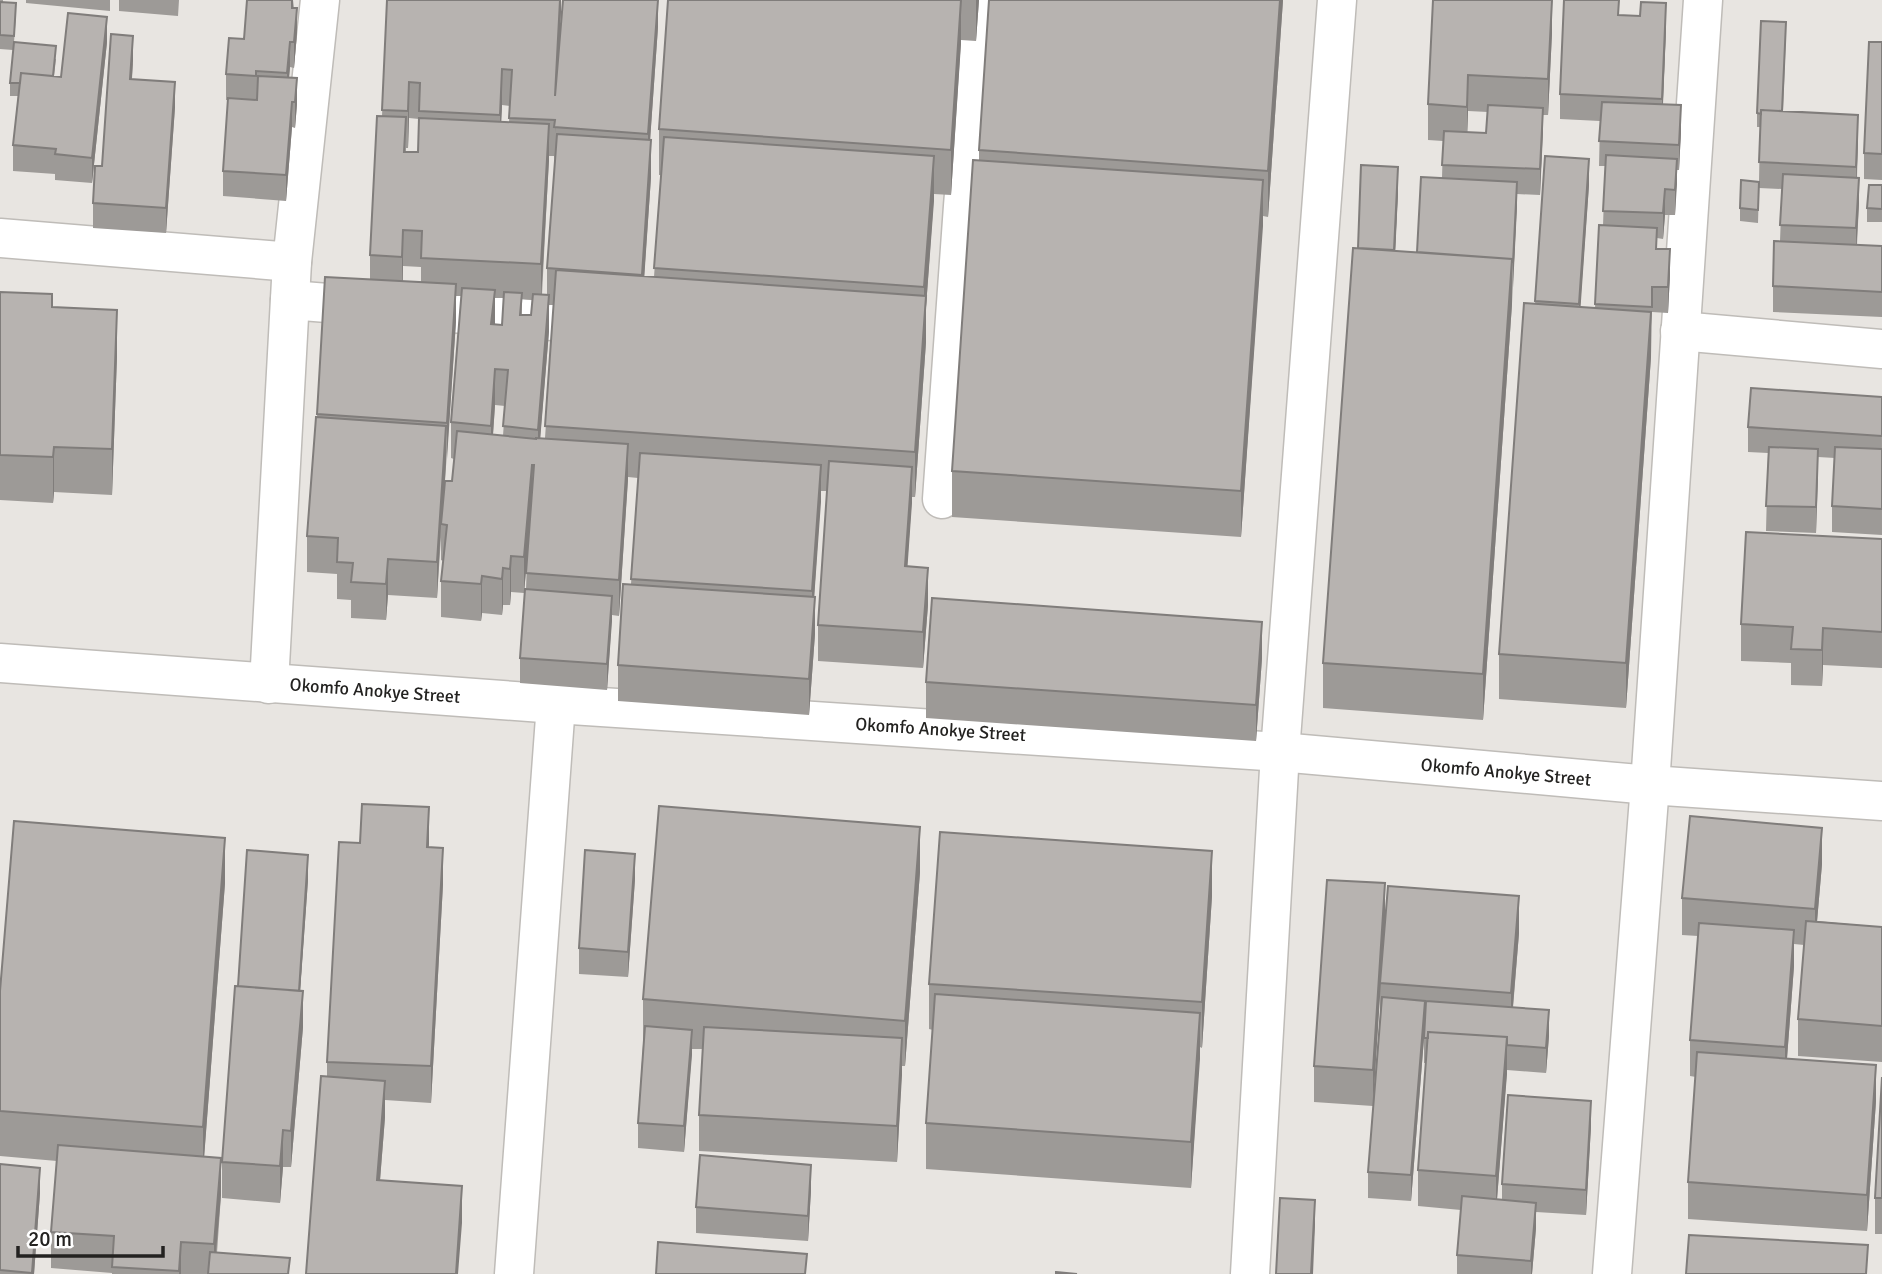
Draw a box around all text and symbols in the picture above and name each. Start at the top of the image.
street label: Okomfo Anokye Street [289,673,461,708]
street label: Okomfo Anokye Street [855,713,1027,746]
street label: Okomfo Anokye Street [1420,754,1592,791]
scale bar [18,1214,163,1258]
text: 20 m [28,1226,72,1252]

